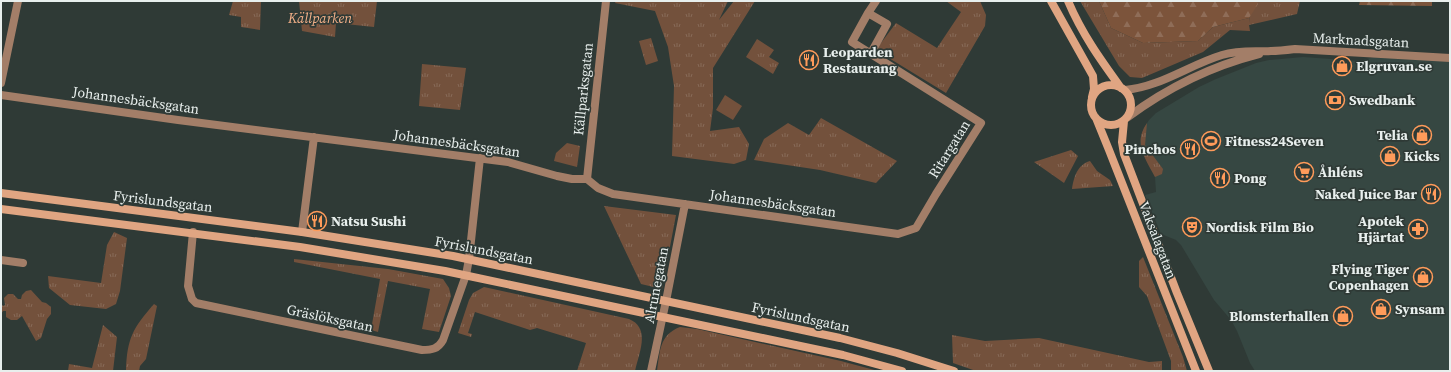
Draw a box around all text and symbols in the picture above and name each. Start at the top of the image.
park label: Källparken [287,8,352,28]
street label: Marknadsgatan [1312,27,1410,53]
street label: Källparksgatan [568,41,598,136]
place label: Leoparden Restaurang [823,42,897,78]
restaurant icon: Leoparden Restaurang [798,49,820,71]
shop icon: Elgruvan.se [1331,55,1353,77]
place label: Elgruvan.se [1356,56,1432,76]
street label: Johannesbäcksgatan [70,81,201,119]
bank icon: Swedbank [1324,89,1346,111]
place label: Swedbank [1349,90,1416,110]
street label: Ritargatan [923,116,975,182]
street label: Johannesbäcksgatan [391,124,522,162]
shop icon: Telia [1411,124,1433,146]
place label: Telia [1377,125,1409,145]
sports icon: Fitness24Seven [1200,130,1222,152]
place label: Fitness24Seven [1225,131,1324,151]
restaurant icon: Pinchos [1179,138,1201,160]
place label: Pinchos [1125,139,1177,159]
shop icon: Kicks [1379,145,1401,167]
place label: Kicks [1404,146,1440,166]
supermarket icon: Åhléns [1293,161,1315,183]
place label: Åhléns [1318,162,1364,182]
restaurant icon: Pong [1209,167,1231,189]
place label: Pong [1234,168,1267,188]
restaurant icon: Naked Juice Bar [1420,183,1442,205]
street label: Johannesbäcksgatan [707,184,838,222]
place label: Naked Juice Bar [1315,184,1417,204]
street label: Fyrislundsgatan [112,185,214,217]
street label: Vaksalagatan [1134,198,1182,282]
restaurant icon: Natsu Sushi [306,210,328,232]
place label: Natsu Sushi [331,211,407,231]
place label: Apotek Hjärtat [1358,211,1405,247]
theatre icon: Nordisk Film Bio [1181,216,1203,238]
place label: Nordisk Film Bio [1206,217,1314,237]
pharmacy icon: Apotek Hjärtat [1407,218,1429,240]
street label: Fyrislundsgatan [433,231,535,269]
street label: Alrunegatan [639,245,673,325]
place label: Flying Tiger Copenhagen [1329,259,1409,295]
shop icon: Flying Tiger Copenhagen [1412,266,1434,288]
street label: Fyrislundsgatan [750,297,852,337]
shop icon: Synsam [1370,298,1392,320]
street label: Gräslöksgatan [285,299,376,337]
place label: Synsam [1395,299,1445,319]
shop icon: Blomsterhallen [1332,305,1354,327]
place label: Blomsterhallen [1229,306,1329,326]

